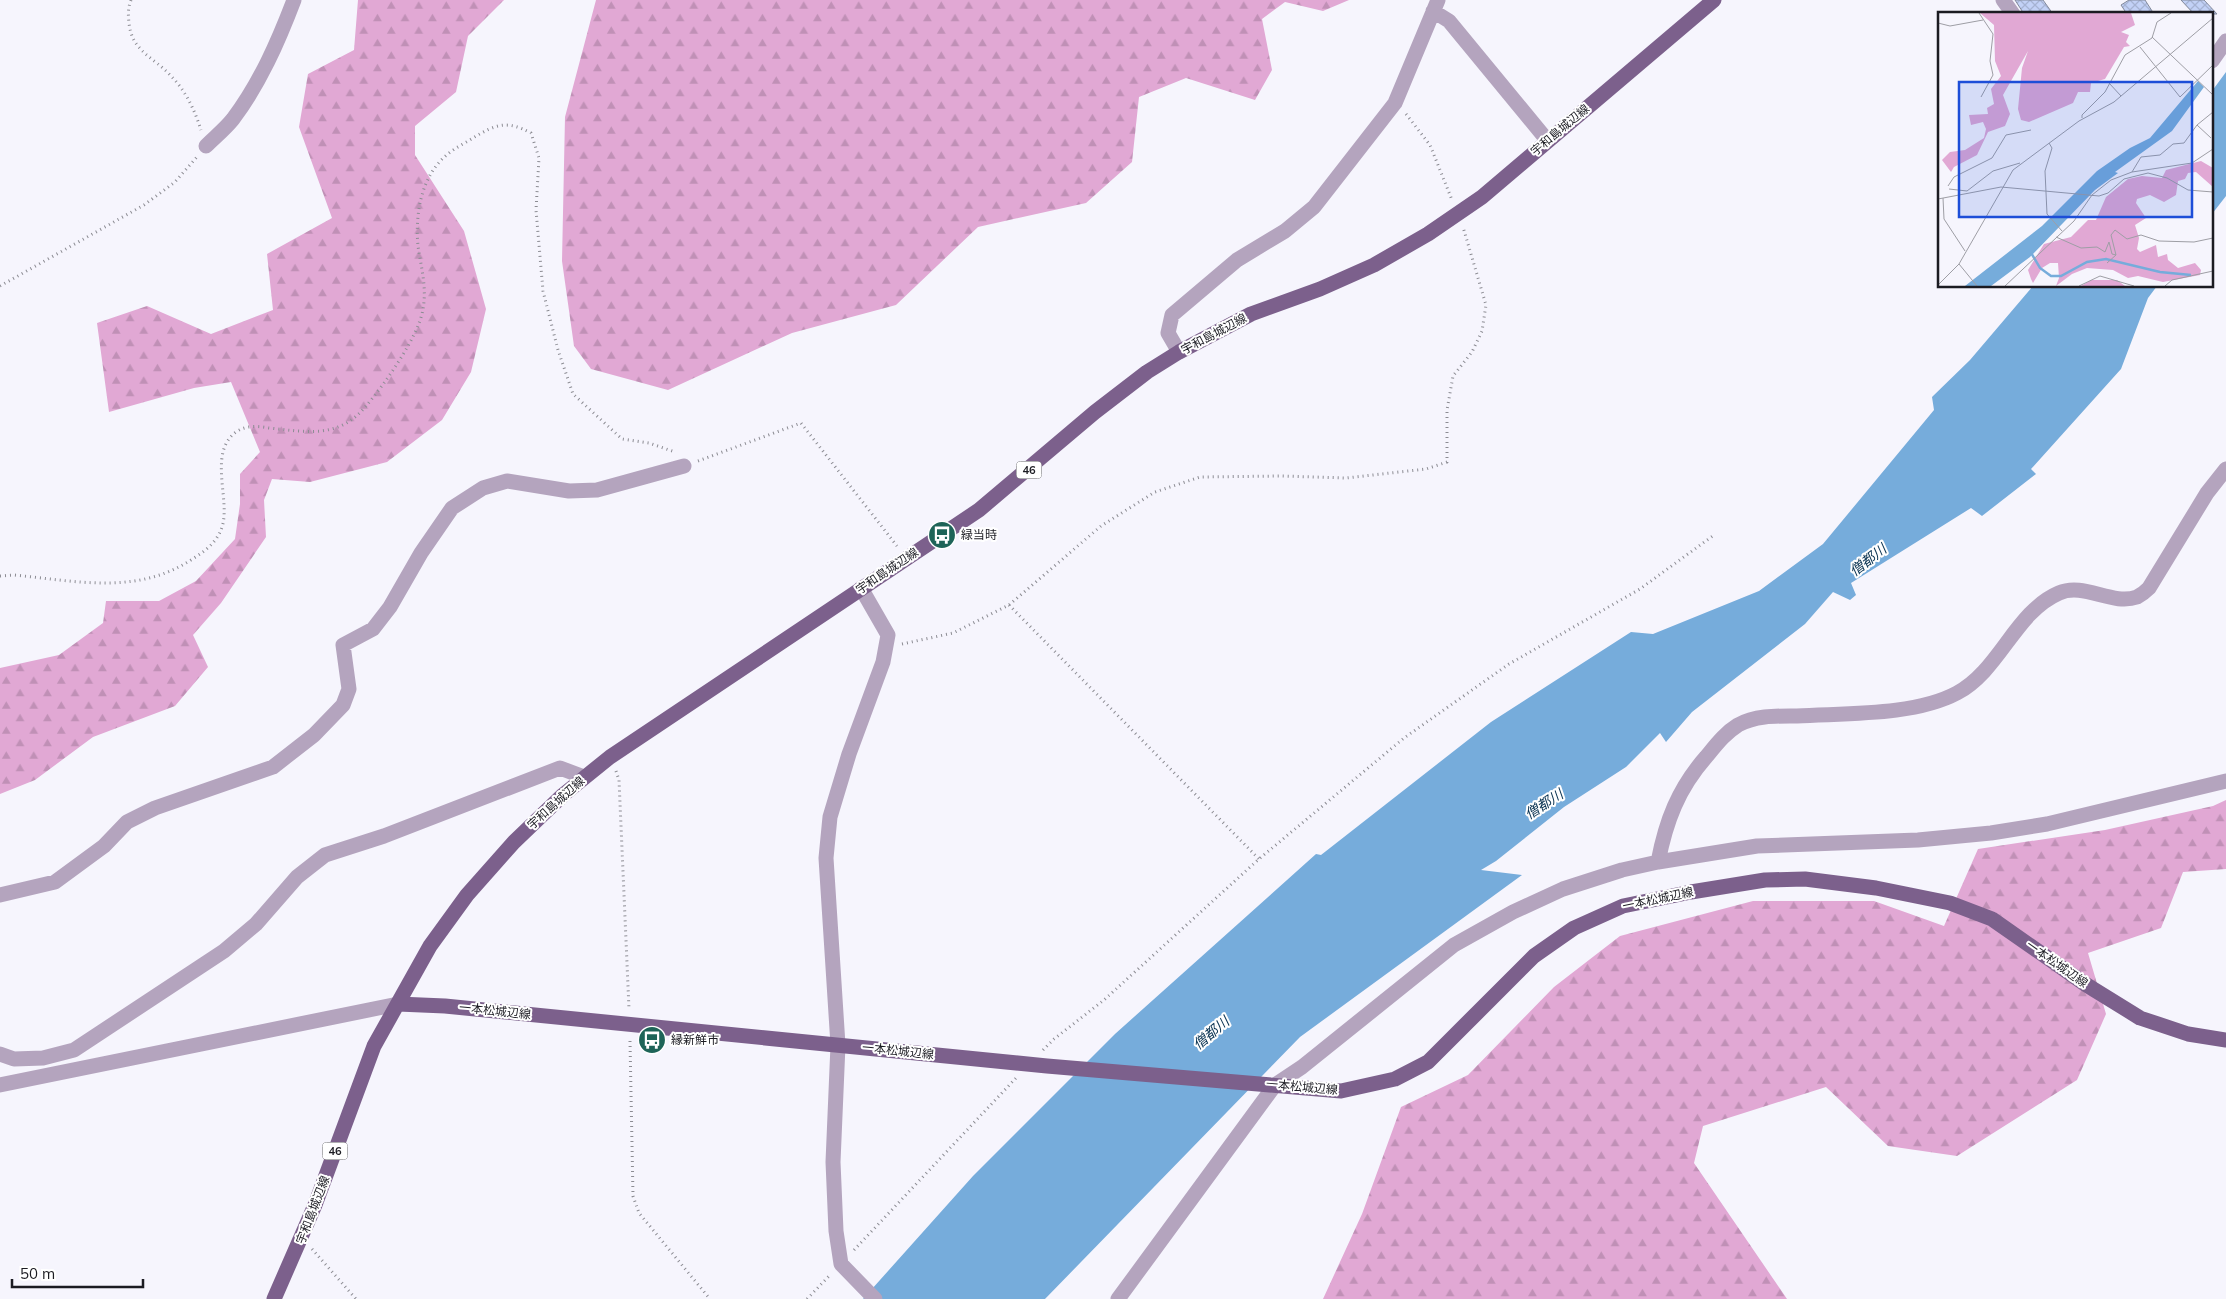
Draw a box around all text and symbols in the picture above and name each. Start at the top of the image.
inset map [1938,12,2214,288]
street label: 宇和島城辺線 [1527,101,1592,159]
street label: 宇和島城辺線 [1178,310,1249,357]
road number: 46 [1016,462,1042,478]
bus stop icon: 緑当時 [927,520,957,550]
place label: 緑当時 [961,527,997,542]
water label: 僧都川 [1846,539,1892,580]
street label: 宇和島城辺線 [853,544,921,597]
street label: 宇和島城辺線 [524,773,587,832]
water label: 僧都川 [1521,784,1568,823]
street label: 一本松城辺線 [1621,884,1695,913]
street label: 一本松城辺線 [2023,937,2091,990]
street label: 一本松城辺線 [458,999,532,1022]
water label: 僧都川 [1189,1011,1234,1053]
bus stop icon: 縁新鮮市 [637,1025,667,1055]
place label: 縁新鮮市 [671,1032,719,1047]
street label: 一本松城辺線 [861,1039,935,1062]
street label: 一本松城辺線 [1266,1076,1339,1097]
road number: 46 [322,1142,348,1160]
street label: 宇和島城辺線 [293,1174,332,1246]
scale bar [12,1256,144,1288]
text: 50 m [20,1264,55,1283]

